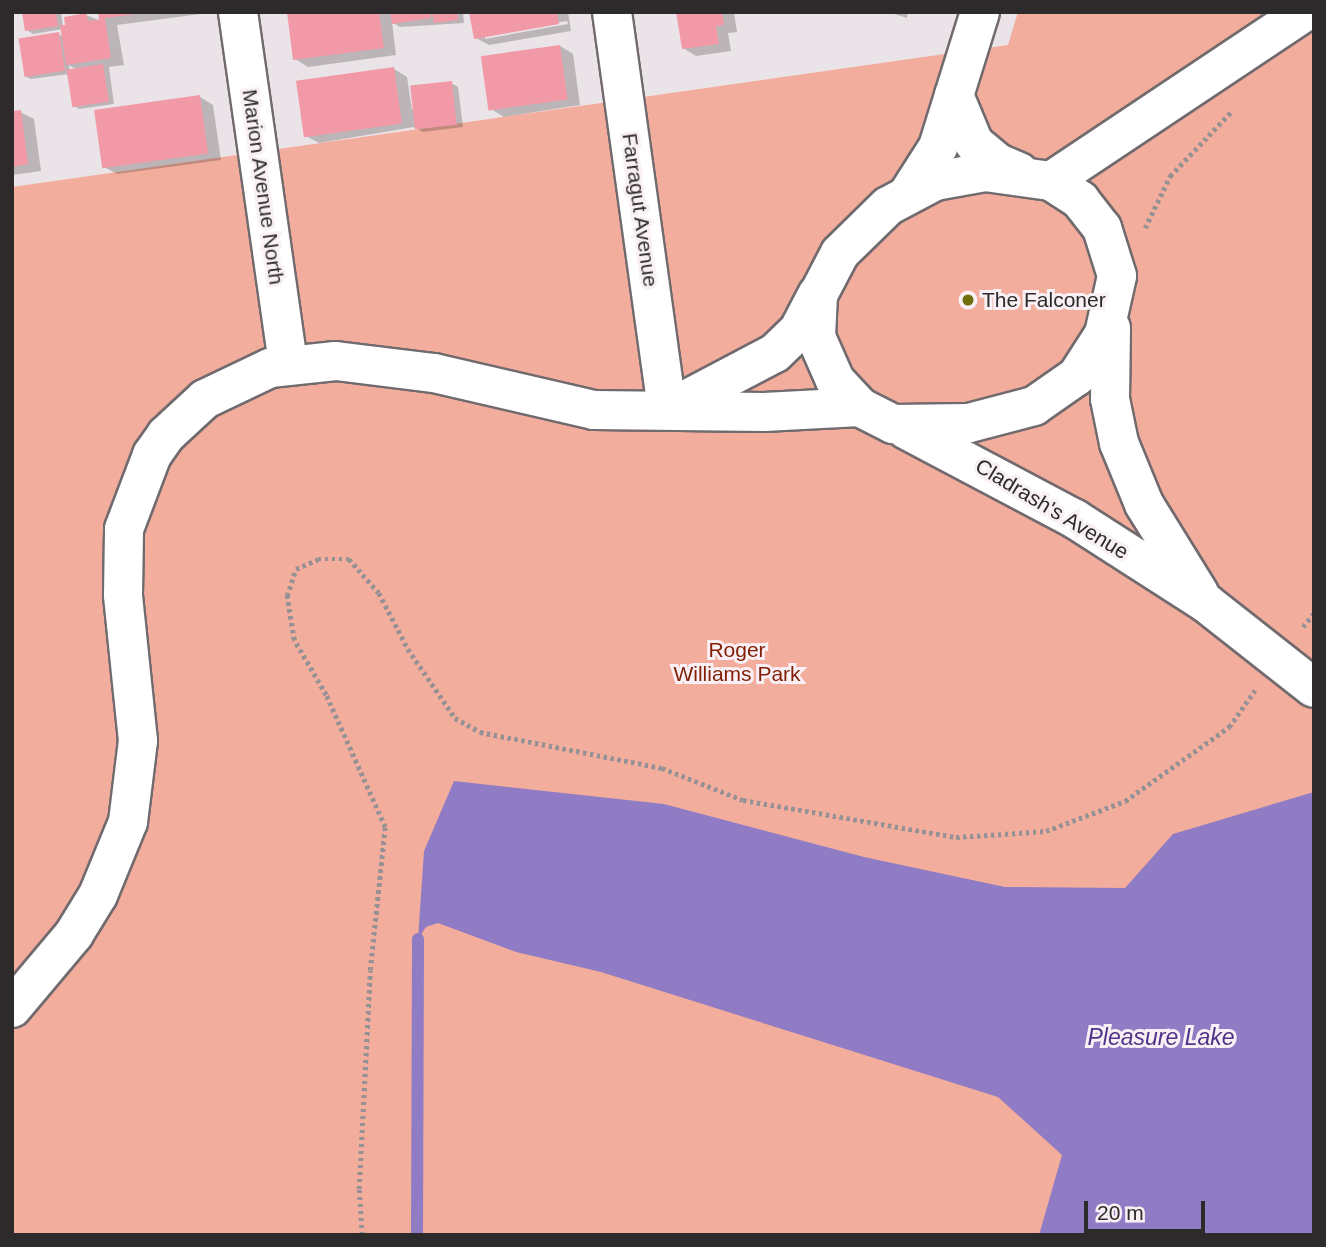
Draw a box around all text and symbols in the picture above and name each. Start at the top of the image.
street label: Marion Avenue North [237,87,289,287]
street label: Farragut Avenue [617,131,663,289]
place label: The Falconer [982,287,1106,313]
marker: The Falconer [960,292,976,308]
street label: Cladrash's Avenue [970,453,1134,565]
park label: Roger Williams Park [673,637,801,687]
water label: Pleasure Lake [1087,1023,1235,1051]
scale bar [1088,1188,1209,1232]
text: 20 m [1097,1201,1144,1224]

